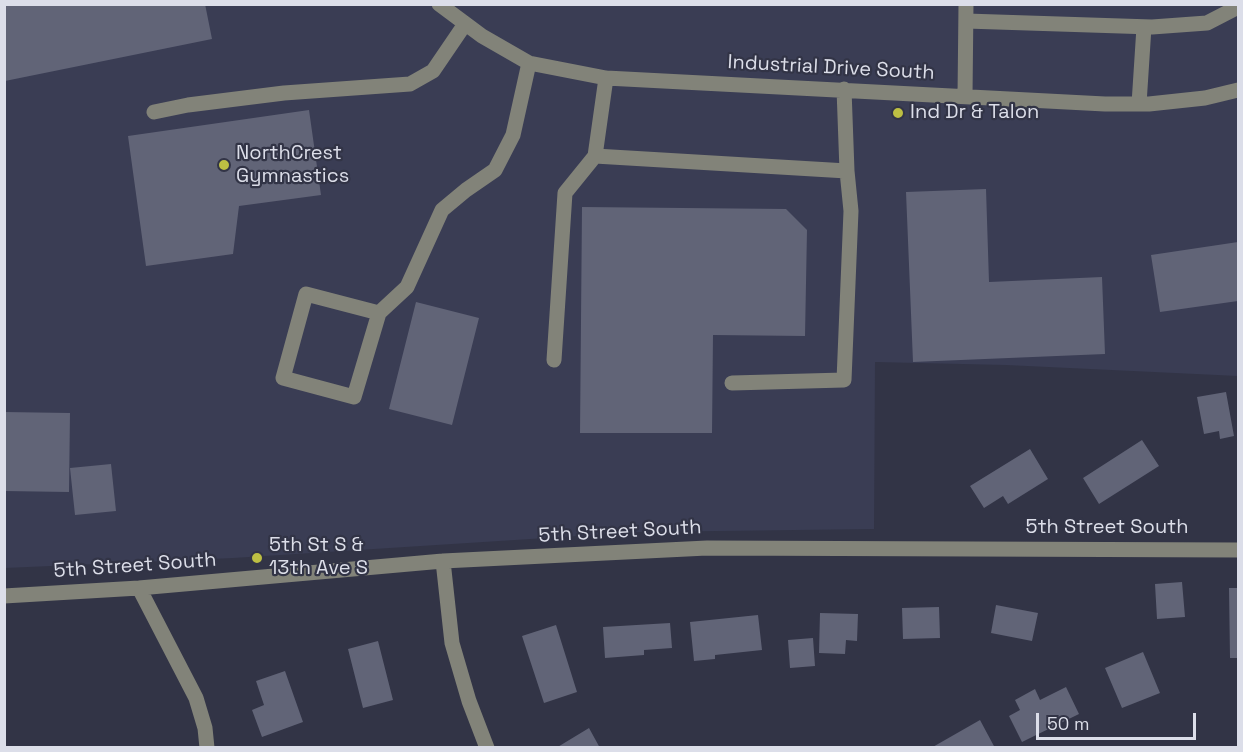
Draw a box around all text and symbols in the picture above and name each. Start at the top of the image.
street label: Industrial Drive South [727,51,935,85]
place label: Ind Dr & Talon [910,101,1039,125]
marker: Ind Dr & Talon [891,106,905,120]
place label: NorthCrest Gymnastics [236,142,349,189]
marker: NorthCrest Gymnastics [217,158,231,172]
street label: 5th Street South [538,516,702,548]
street label: 5th Street South [1025,516,1189,540]
place label: 5th St S & 13th Ave S [269,534,368,581]
street label: 5th Street South [53,548,217,584]
marker: 5th St S & 13th Ave S [250,551,264,565]
scale bar [1039,701,1200,739]
text: 50 m [1047,712,1089,735]

